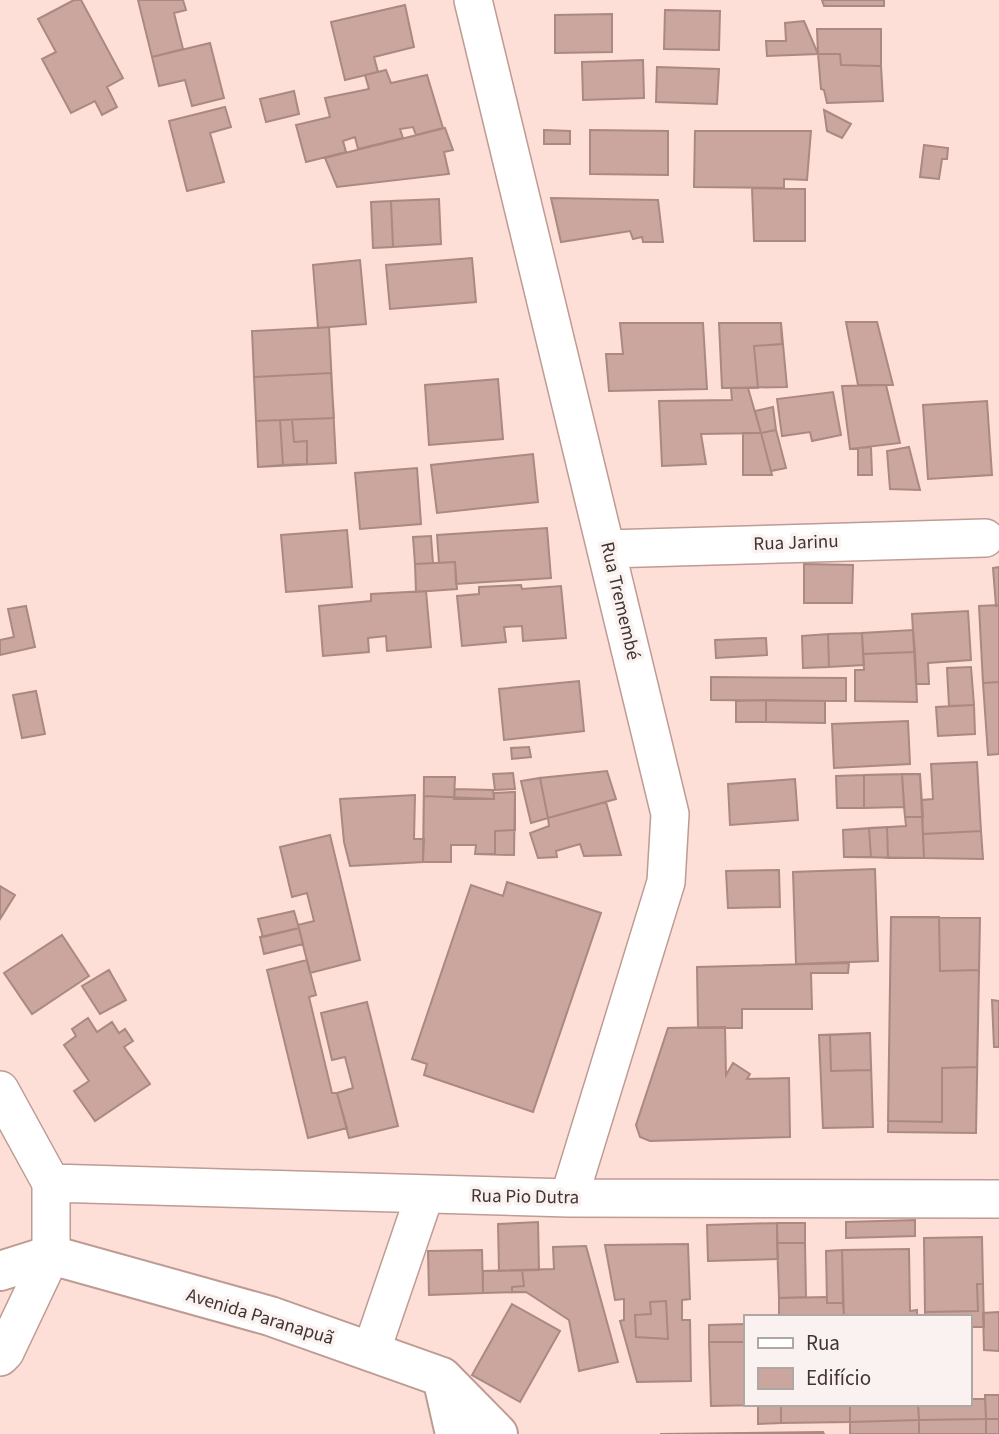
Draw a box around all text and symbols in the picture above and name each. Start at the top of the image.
street label: Rua Jarinu [753,528,839,558]
street label: Rua Tremembé [593,539,647,663]
street label: Rua Pio Dutra [471,1183,579,1211]
street label: Avenida Paranapuã [183,1282,337,1352]
legend [744,1315,971,1406]
text: Rua [806,1328,840,1358]
text: Edifício [806,1363,871,1393]

